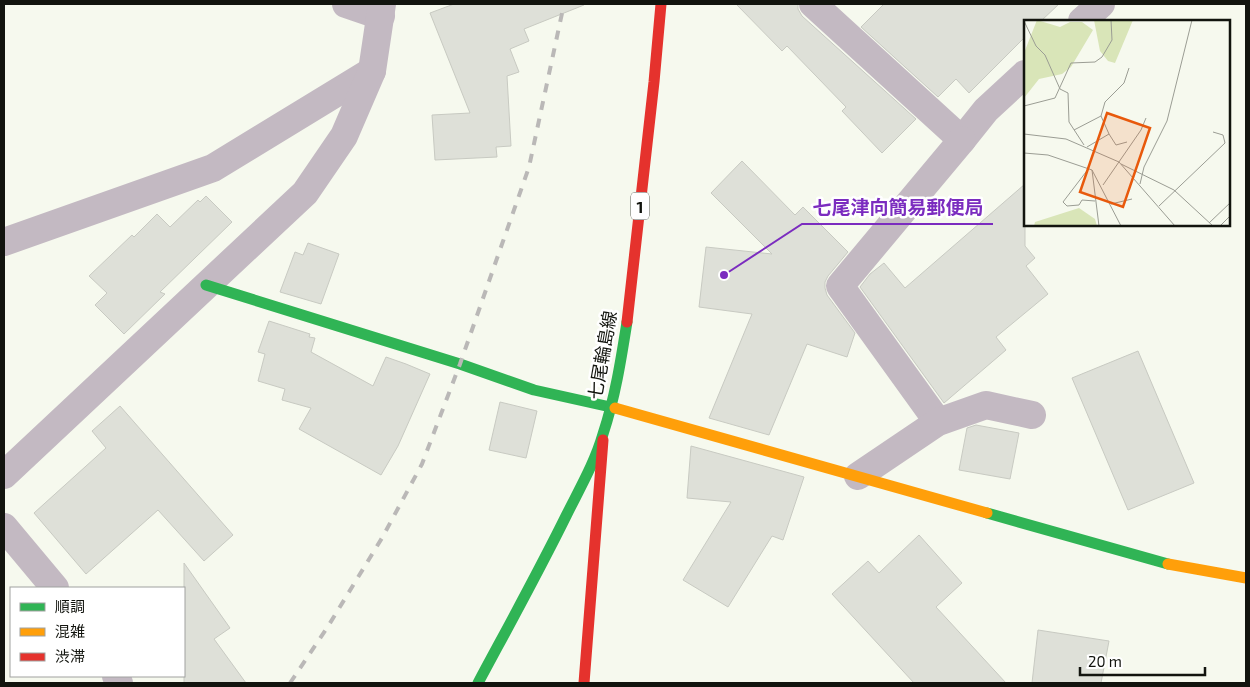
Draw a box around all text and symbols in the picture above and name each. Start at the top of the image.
inset map [1024,20,1230,226]
callout: 七尾津向簡易郵便局 [802,190,993,224]
road number: 1 [631,192,649,220]
text: 七尾津向簡易郵便局 [812,195,984,218]
street label: 七尾輪島線 [583,309,621,401]
legend [10,587,185,677]
text: 順調 [55,597,85,615]
text: 混雑 [55,622,85,640]
scale bar [1080,644,1205,676]
text: 渋滞 [55,647,85,665]
text: 20 m [1088,652,1122,670]

